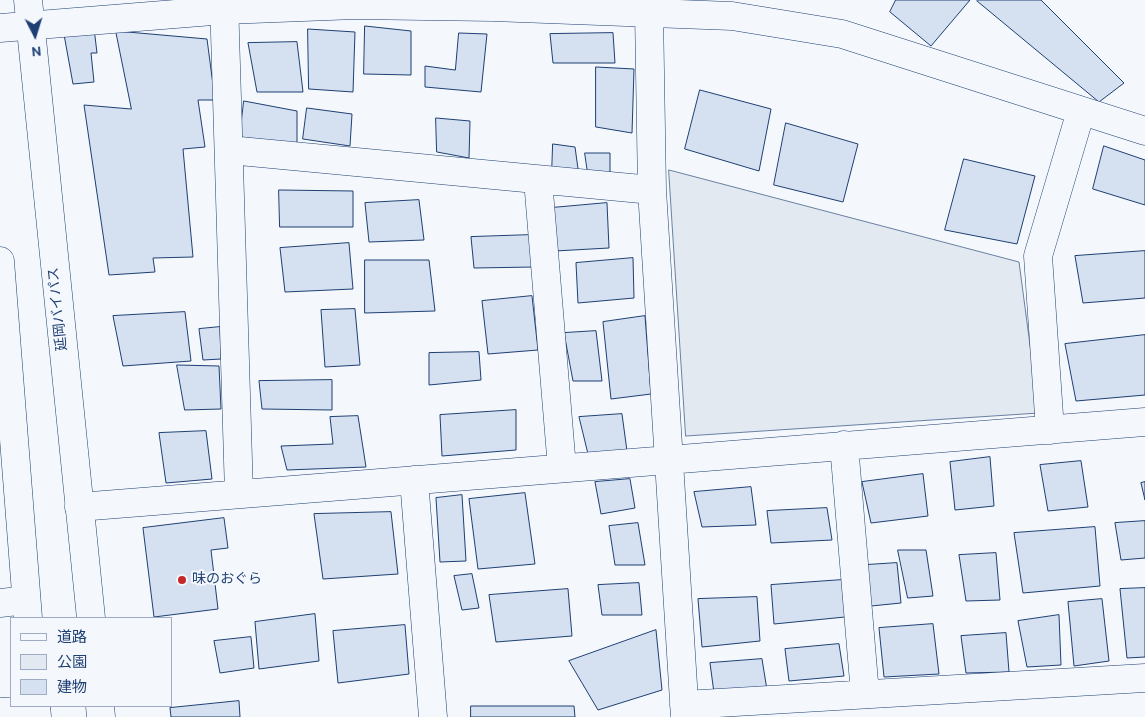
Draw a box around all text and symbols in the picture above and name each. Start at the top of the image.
north arrow [10,10,60,60]
text: N [31,42,42,59]
street label: 延岡バイパス [46,266,72,352]
place label: 味のおぐら [192,572,262,588]
marker: 味のおぐら [176,574,188,586]
legend [10,617,172,707]
text: 道路 [57,629,87,648]
text: 公園 [57,654,87,673]
text: 建物 [57,679,87,698]

